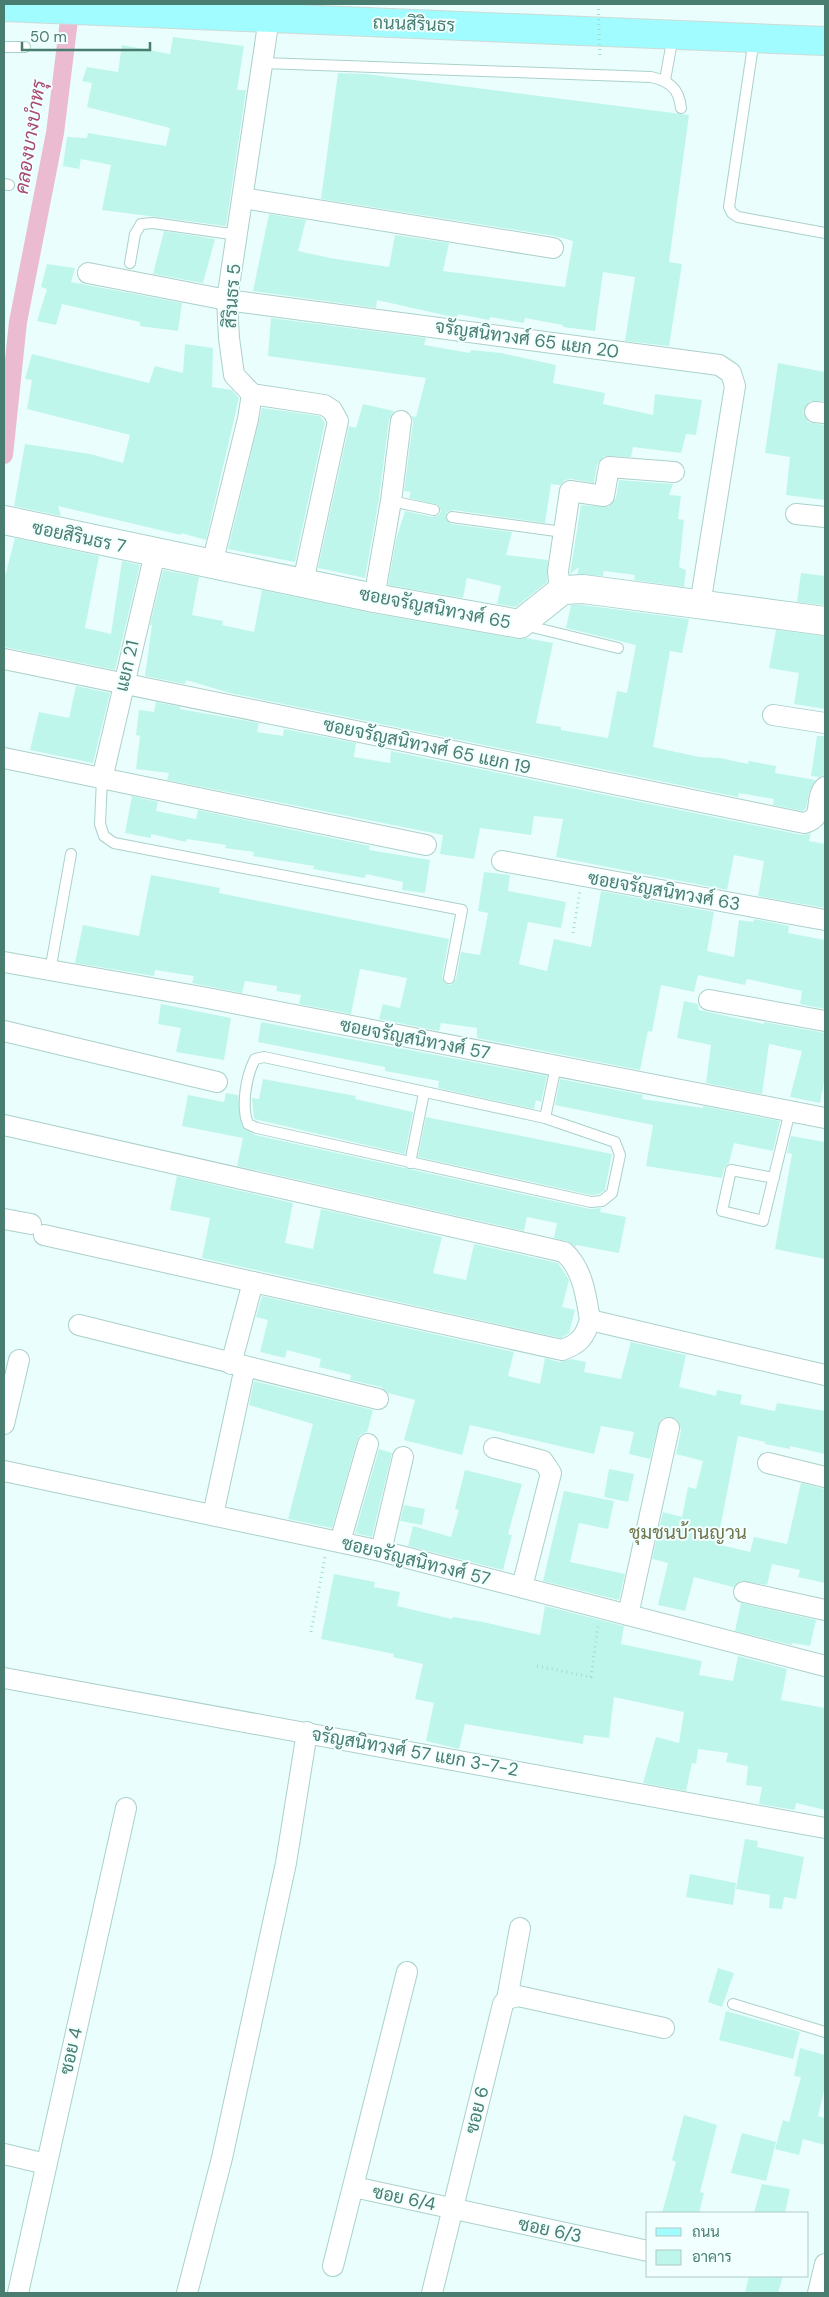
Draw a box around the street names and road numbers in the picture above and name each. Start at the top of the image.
street label: ถนนสิรินธร [372,11,456,37]
street label: สิรินธร 5 [218,263,246,329]
street label: จรัญสนิทวงศ์ 65 แยก 20 [433,313,621,364]
street label: ซอยสิรินธร 7 [30,515,128,559]
street label: ซอยจรัญสนิทวงศ์ 65 [357,581,513,634]
street label: แยก 21 [109,638,145,694]
street label: ซอยจรัญสนิทวงศ์ 65 แยก 19 [321,711,533,780]
street label: ซอยจรัญสนิทวงศ์ 63 [586,865,742,916]
street label: ซอยจรัญสนิทวงศ์ 57 [338,1012,492,1065]
street label: ซอยจรัญสนิทวงศ์ 57 [339,1530,493,1591]
street label: จรัญสนิทวงศ์ 57 แยก 3-7-2 [310,1721,521,1782]
street label: ซอย 4 [54,2025,88,2077]
street label: ซอย 6 [460,2084,494,2136]
street label: ซอย 6/4 [370,2180,438,2216]
street label: ซอย 6/3 [516,2212,584,2248]

